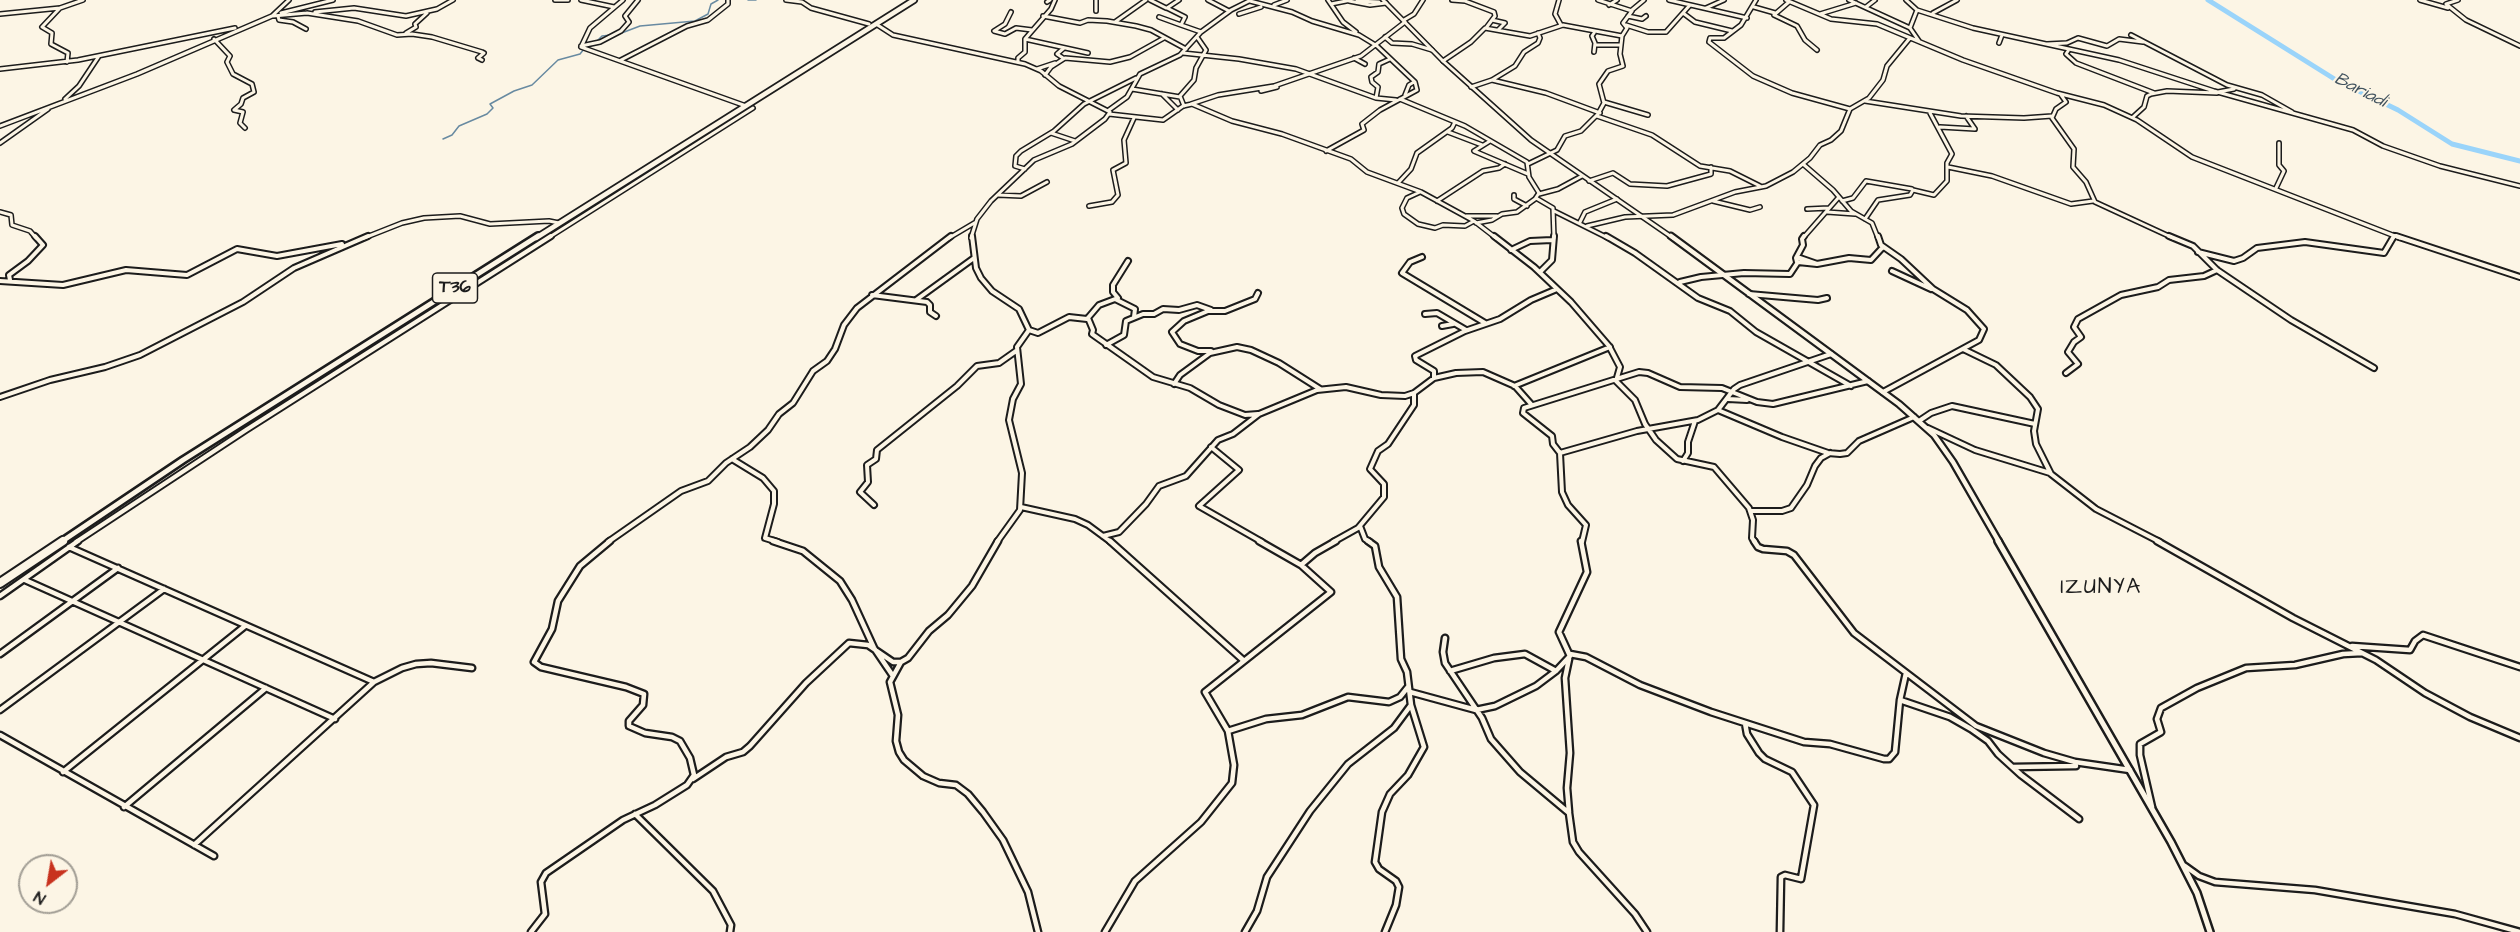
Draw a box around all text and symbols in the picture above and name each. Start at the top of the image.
water label: Bariadi [2330,69,2390,113]
road number: T36 [432,273,478,303]
district label: IZUNYA [2060,575,2142,601]
north arrow [18,854,78,914]
text: N [30,886,50,910]

